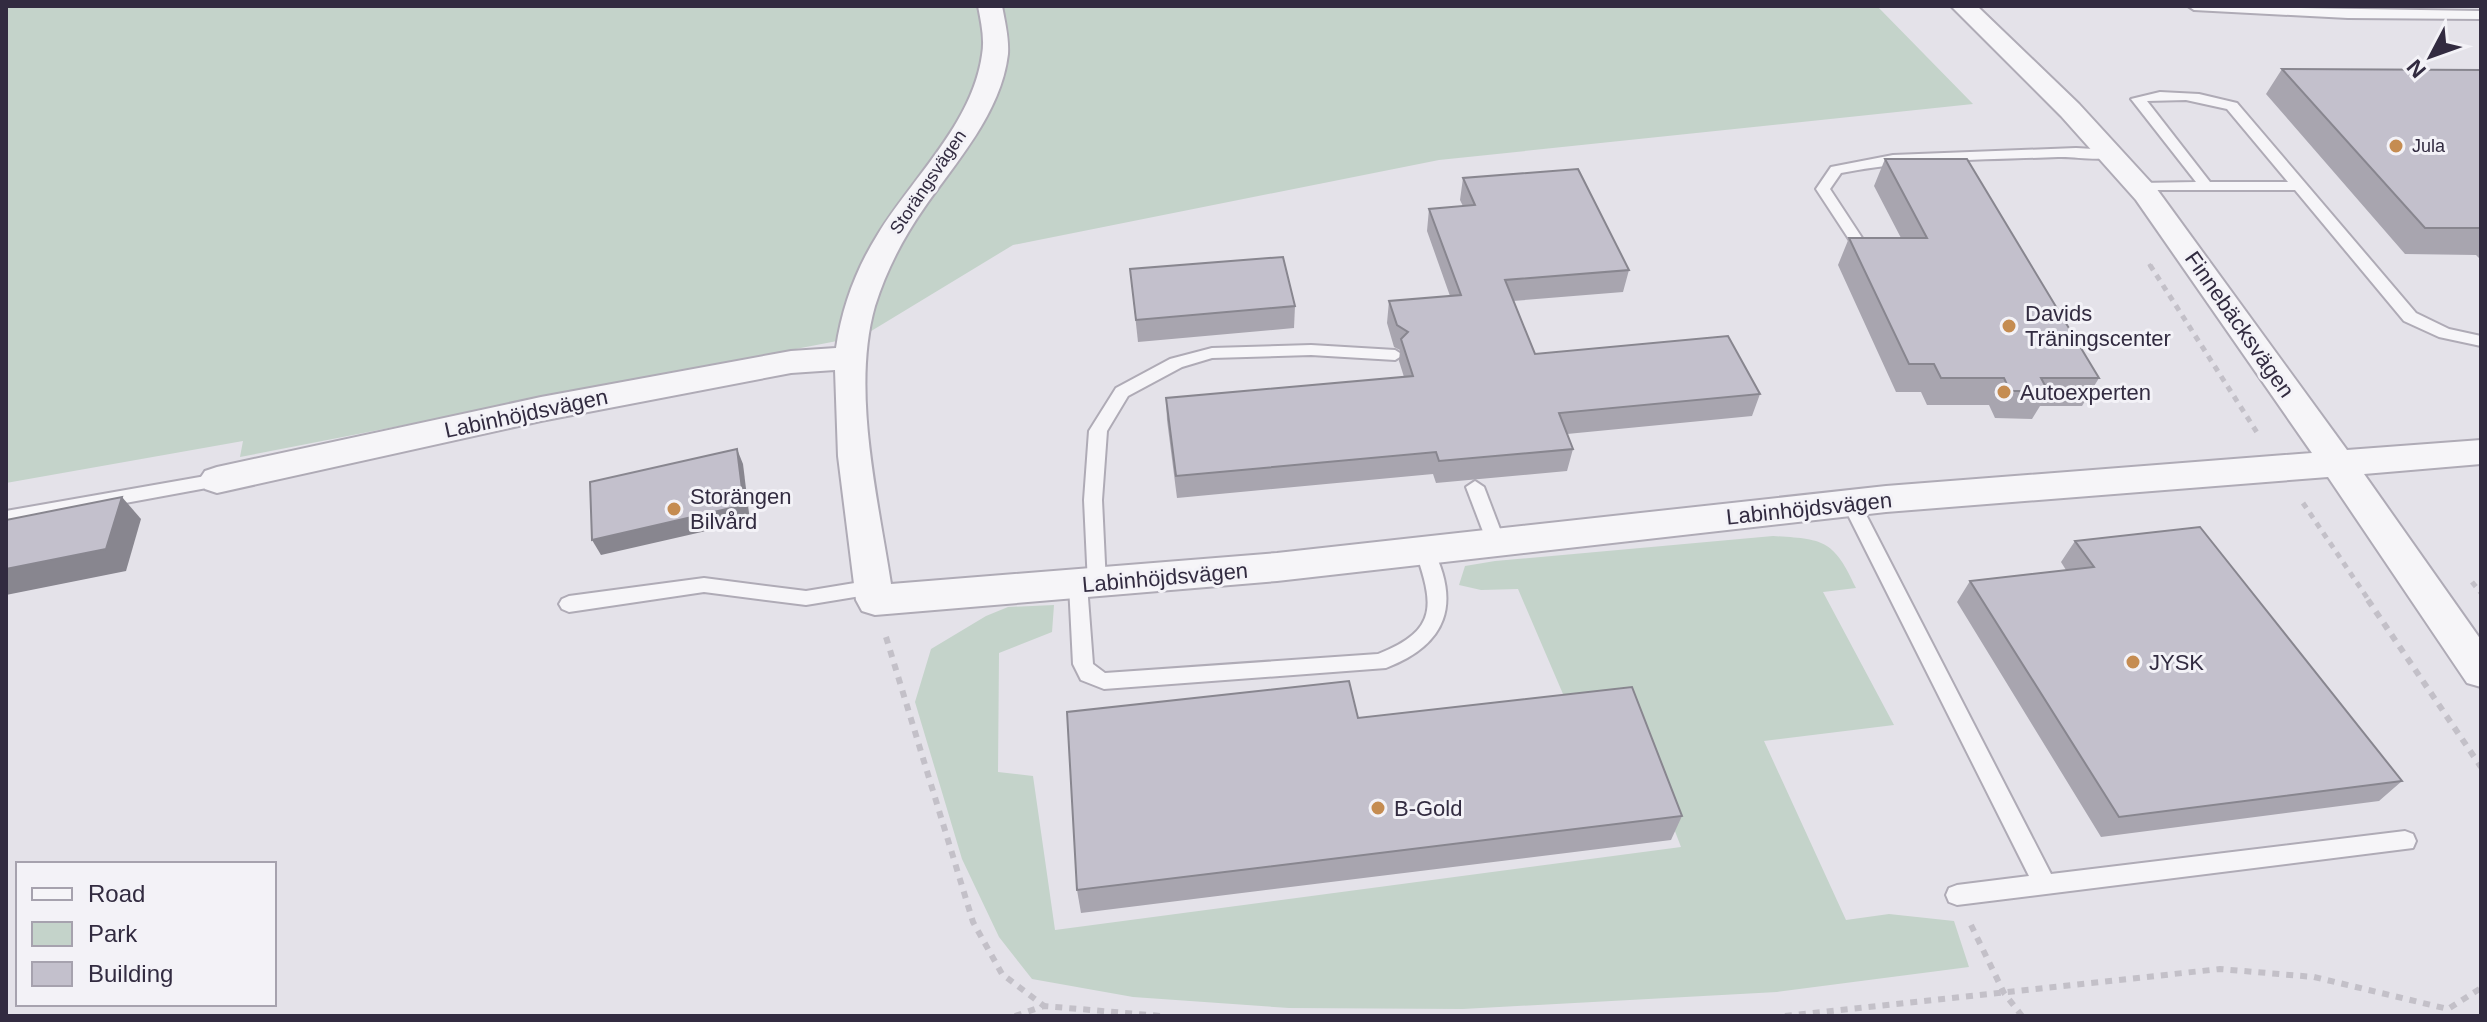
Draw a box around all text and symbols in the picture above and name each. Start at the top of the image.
north arrow [2391,16,2471,96]
text: N [2402,55,2431,83]
street label: Storängsvägen [886,126,970,238]
place label: Jula [2412,136,2446,156]
marker: Jula [2387,137,2405,155]
street label: Finnebäcksvägen [2180,246,2299,402]
place label: Davids Träningscenter [2025,301,2171,351]
marker: Davids Träningscenter [2000,317,2018,335]
place label: Autoexperten [2020,380,2151,405]
marker: Autoexperten [1995,383,2013,401]
street label: Labinhöjdsvägen [442,384,610,443]
place label: Storängen Bilvård [690,484,792,534]
street label: Labinhöjdsvägen [1725,487,1893,530]
marker: Storängen Bilvård [665,500,683,518]
street label: Labinhöjdsvägen [1081,558,1249,597]
place label: JYSK [2149,650,2204,675]
marker: JYSK [2124,653,2142,671]
place label: B-Gold [1394,796,1462,821]
marker: B-Gold [1369,799,1387,817]
legend [16,862,276,1006]
text: Road [88,880,145,907]
text: Park [88,920,138,947]
text: Building [88,960,173,987]

